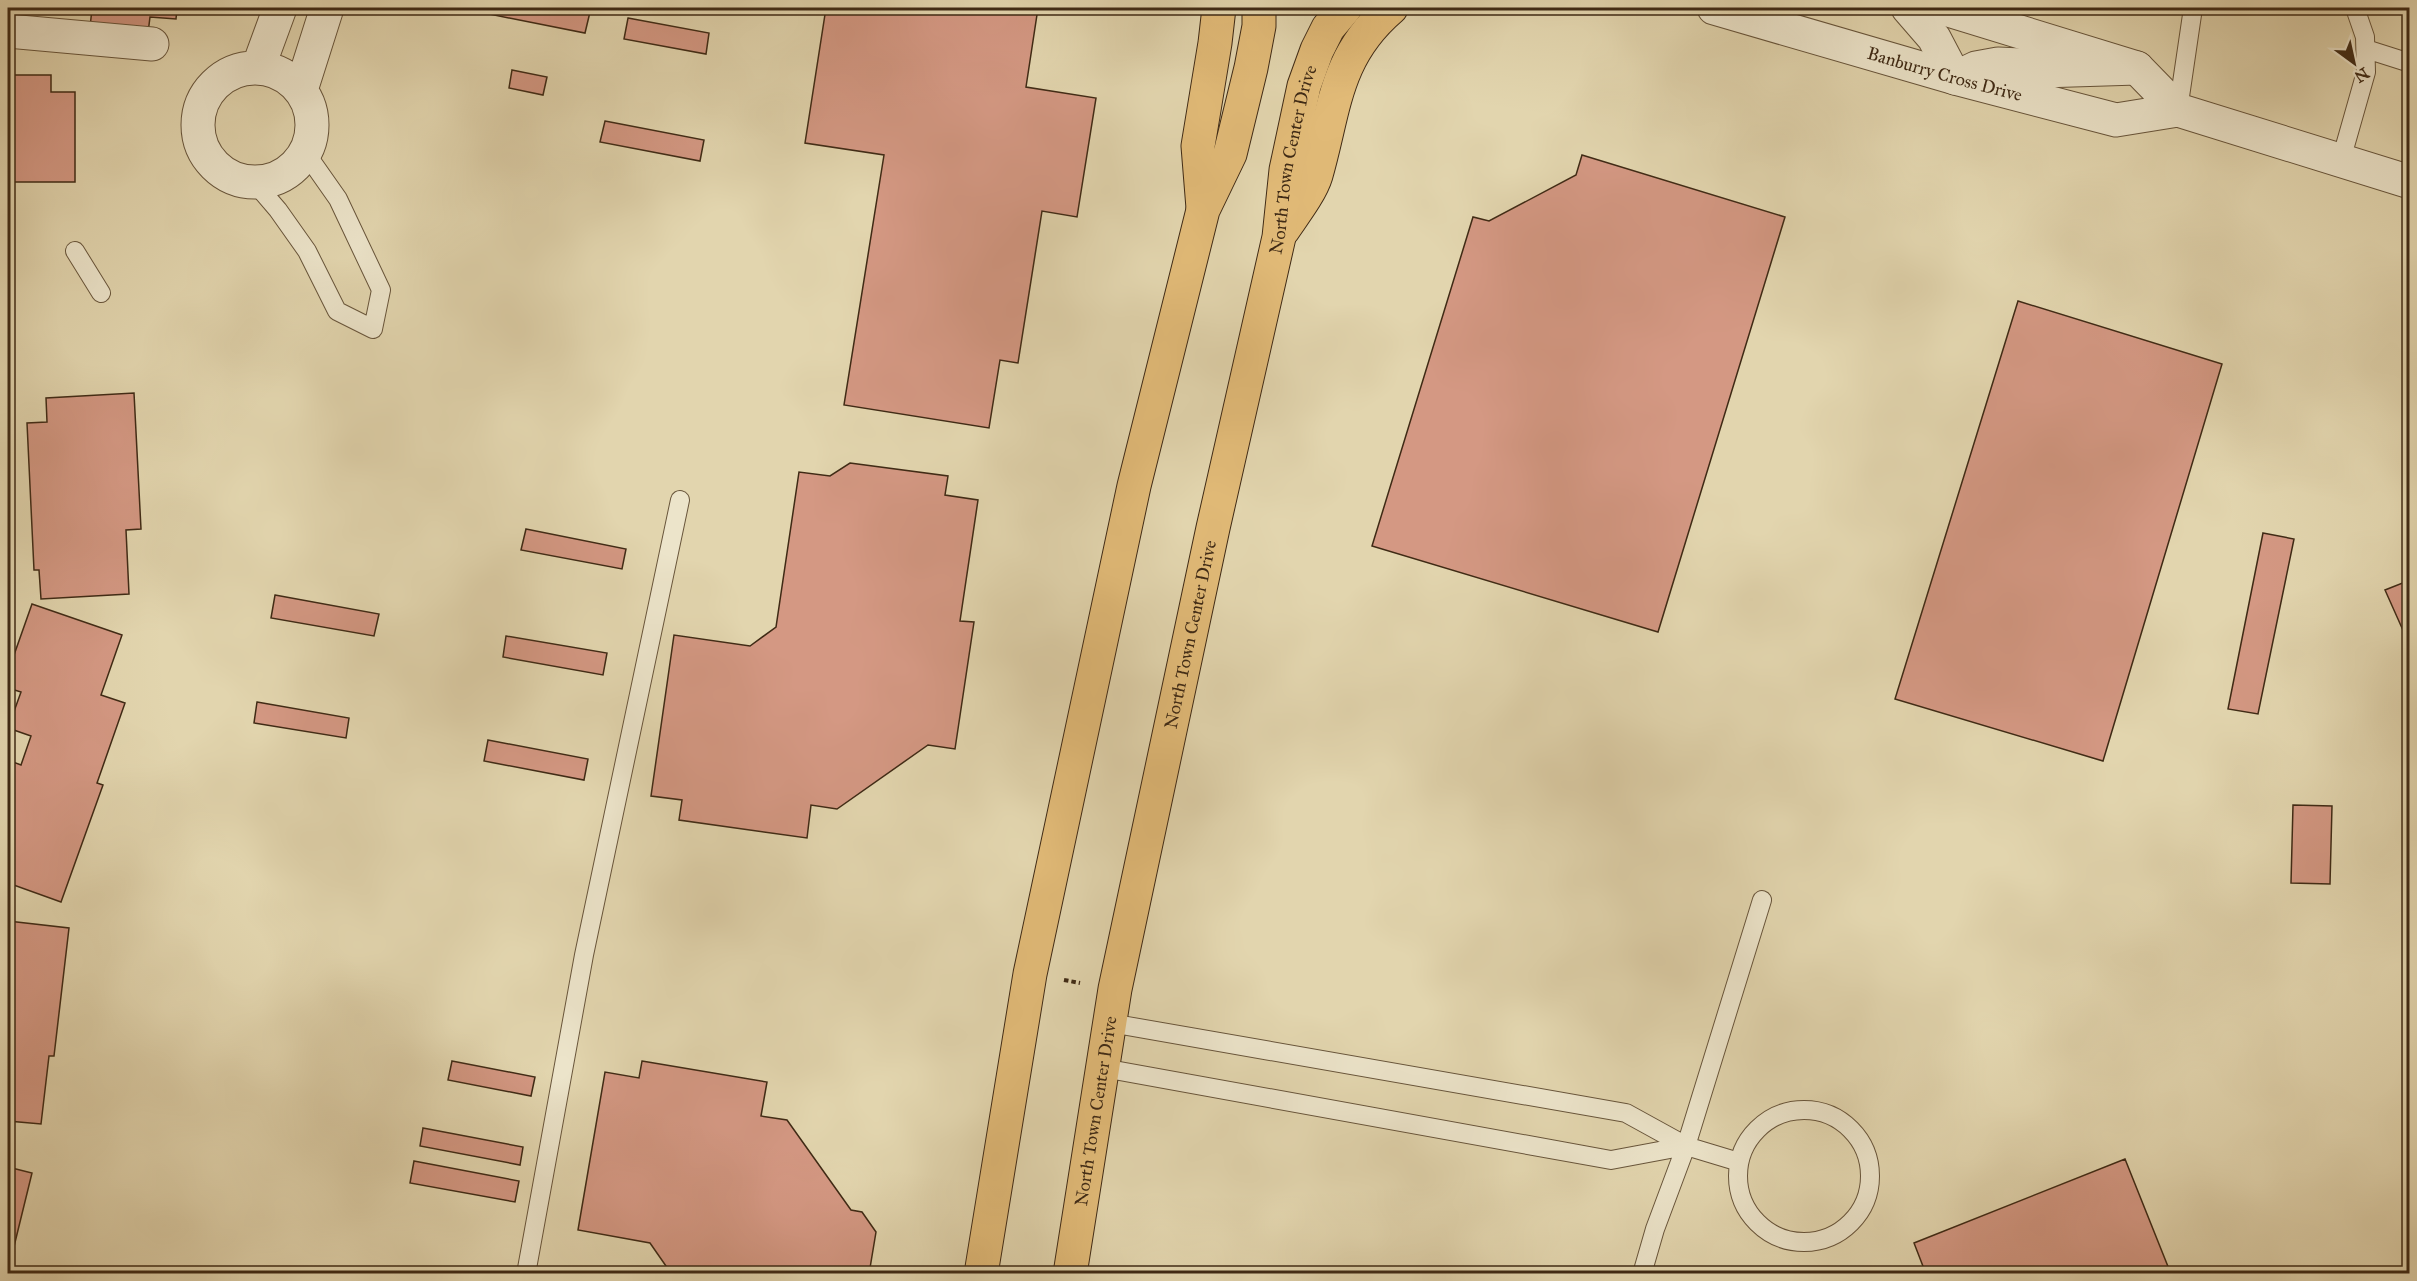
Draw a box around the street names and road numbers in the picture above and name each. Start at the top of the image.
street label: Banburry Cross Drive [1865,42,2025,106]
street label: North Town Center Drive [1264,62,1322,256]
street label: North Town Center Drive [1160,538,1221,731]
street label: North Town Center Drive [1070,1014,1122,1208]

